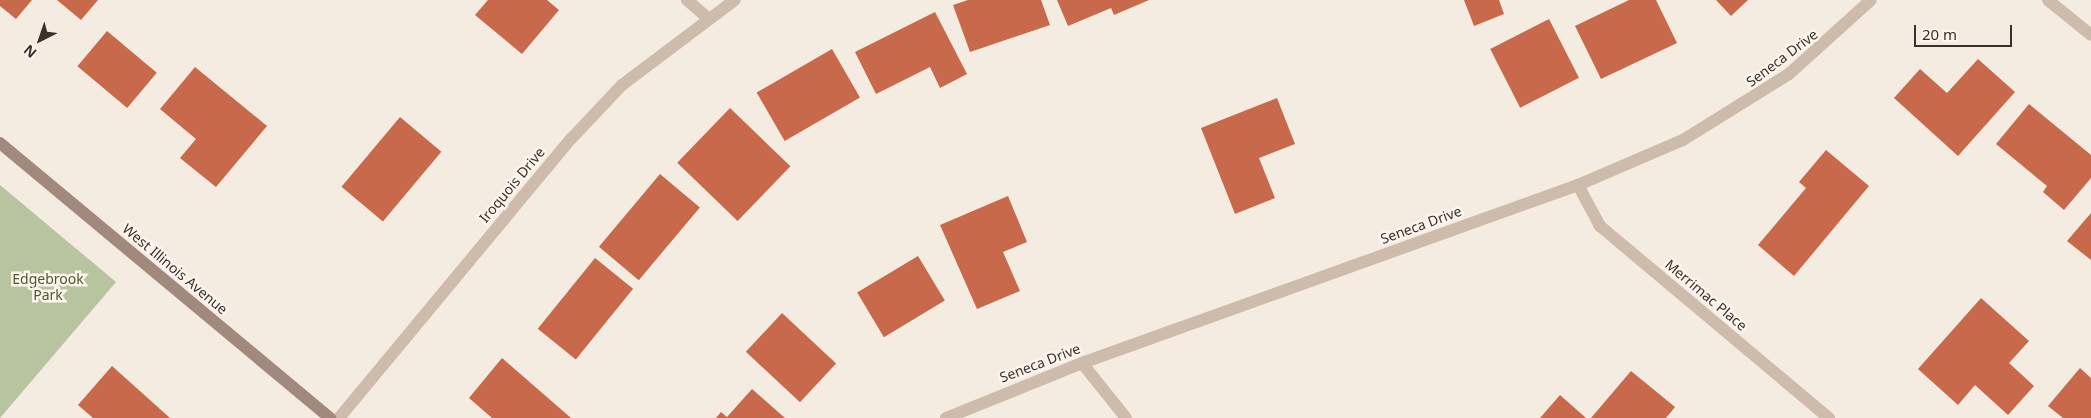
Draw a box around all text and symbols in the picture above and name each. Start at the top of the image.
north arrow [15,15,65,65]
scale bar [1916,15,2014,47]
text: 20 m [1922,24,1957,44]
street label: Seneca Drive [1743,26,1821,90]
text: N [19,41,40,63]
street label: Iroquois Drive [476,144,548,226]
street label: Seneca Drive [1378,203,1464,247]
street label: West Illinois Avenue [119,220,231,318]
street label: Merrimac Place [1662,256,1750,334]
park label: Edgebrook Park [12,271,84,304]
street label: Seneca Drive [997,340,1083,386]

